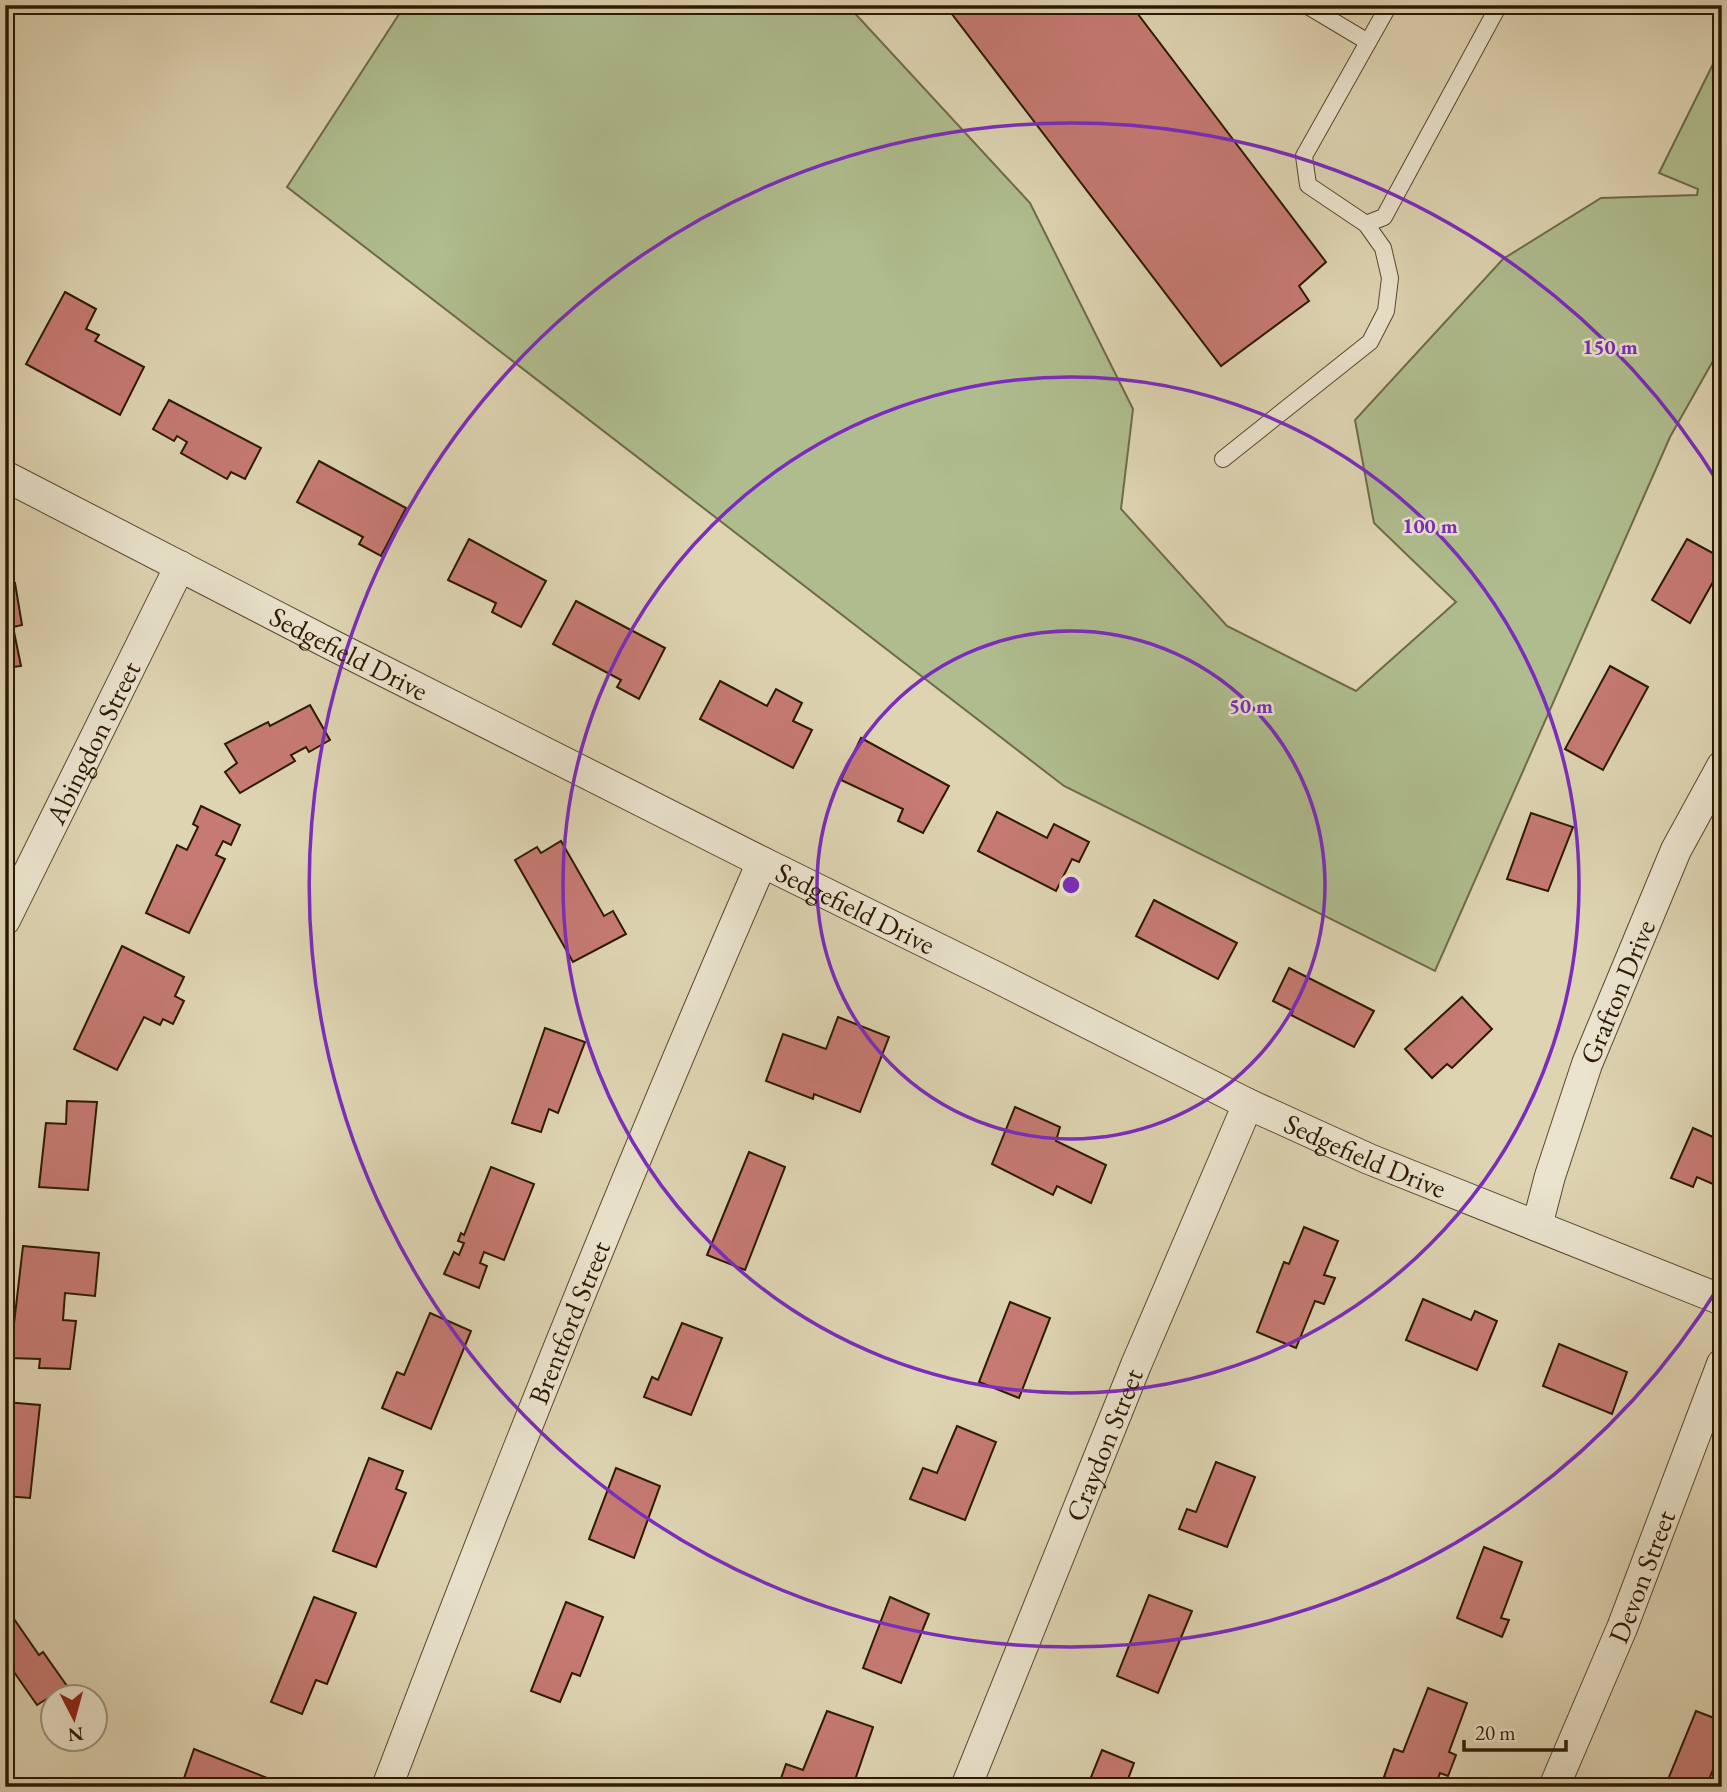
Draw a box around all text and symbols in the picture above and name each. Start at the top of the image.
text: 150 m [1582,333,1638,360]
text: 100 m [1402,512,1458,539]
street label: Sedgefield Drive [264,598,434,709]
street label: Abingdon Street [37,655,148,831]
text: 50 m [1229,692,1273,719]
street label: Sedgefield Drive [770,854,941,962]
centre of rings [1059,873,1083,897]
street label: Grafton Drive [1571,914,1663,1069]
street label: Sedgefield Drive [1279,1105,1452,1206]
street label: Brentford Street [520,1235,618,1409]
street label: Craydon Street [1057,1363,1151,1526]
street label: Devon Street [1600,1505,1683,1649]
north arrow [38,1684,108,1754]
scale bar [1464,1708,1566,1752]
text: 20 m [1475,1719,1516,1746]
text: N [66,1721,85,1748]

